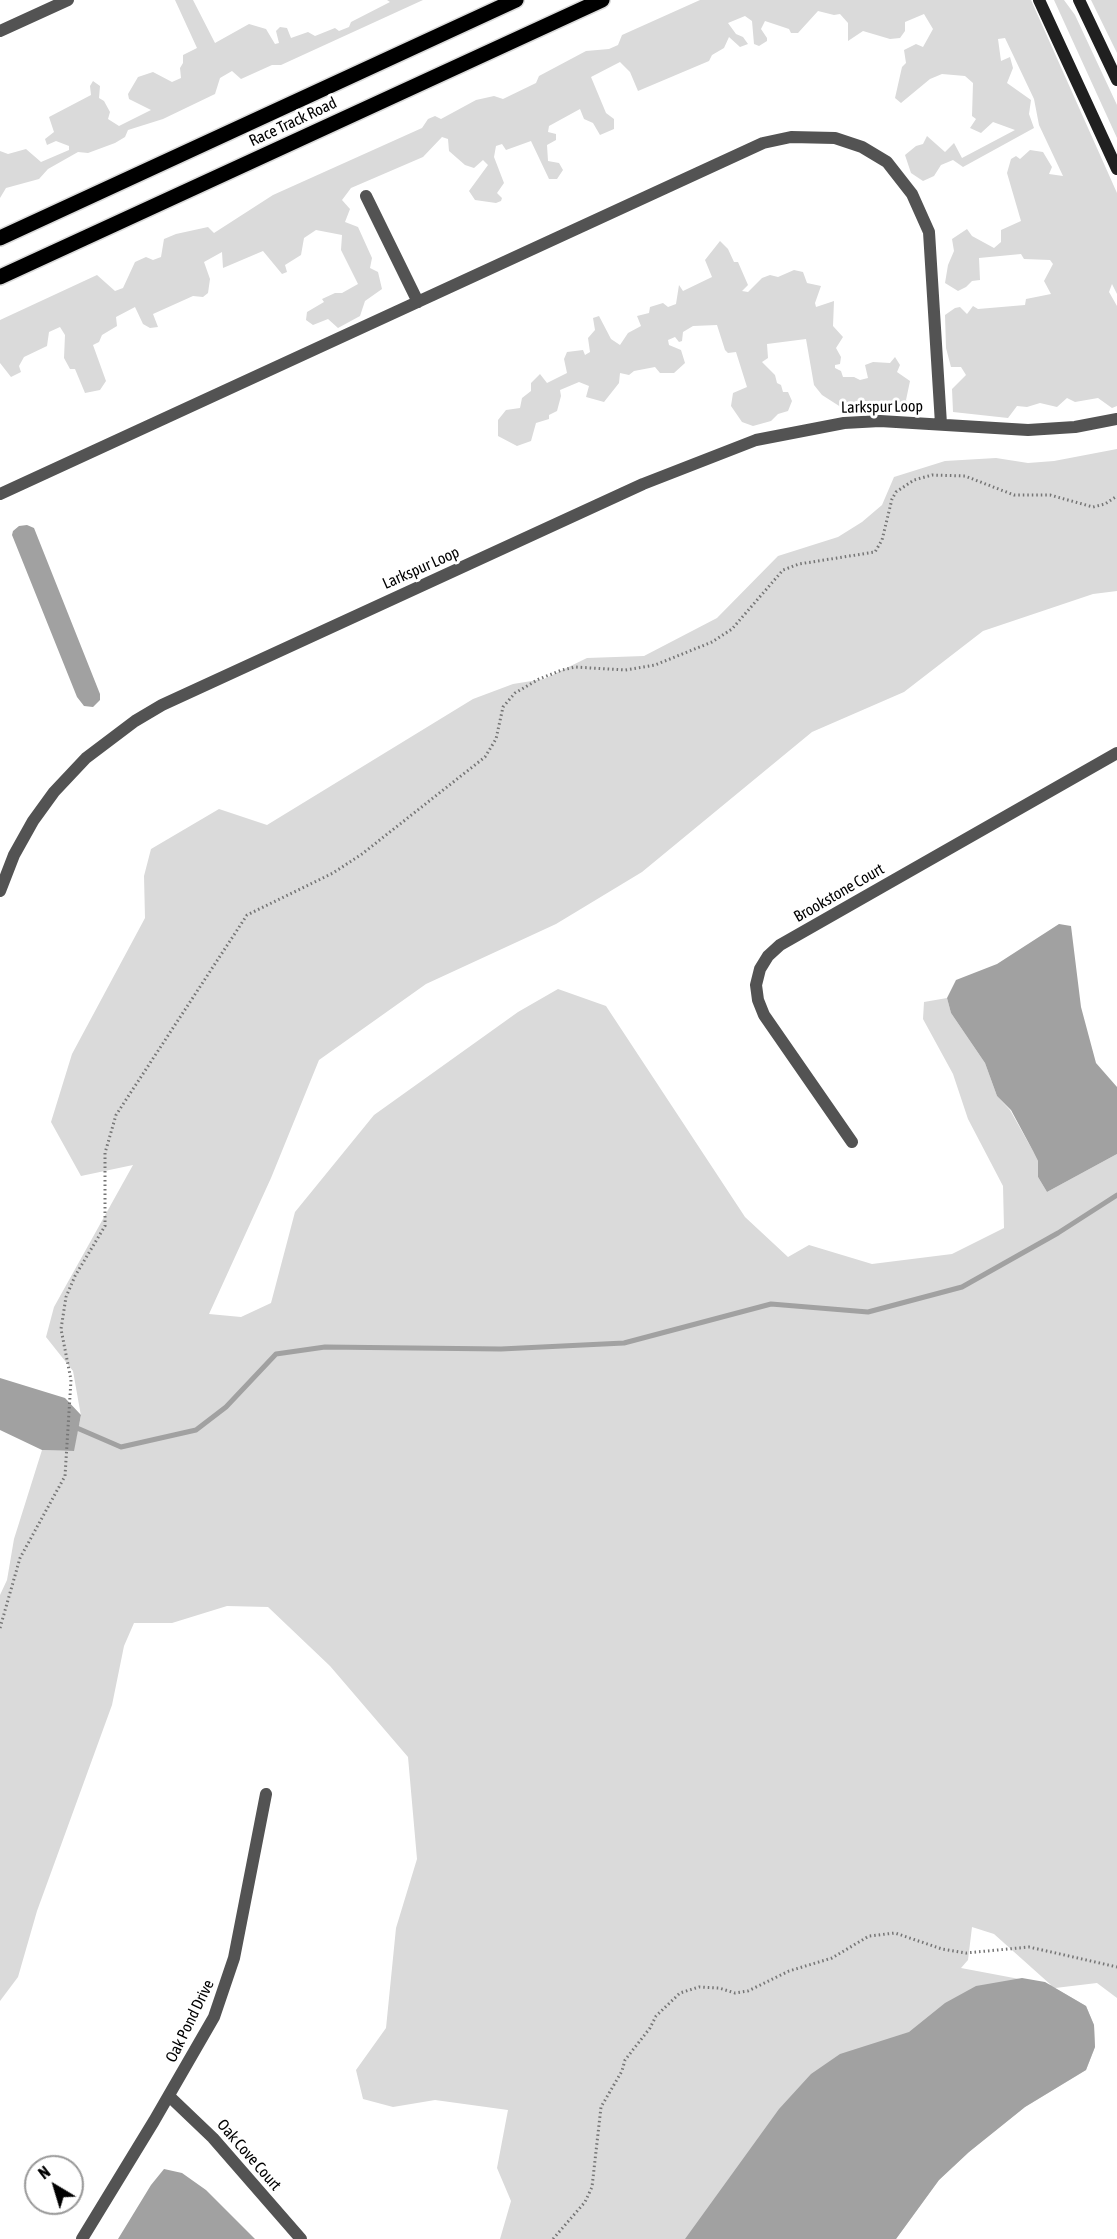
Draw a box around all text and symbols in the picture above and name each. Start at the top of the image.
street label: Race Track Road [246,93,340,151]
street label: Larkspur Loop [841,397,923,417]
street label: Larkspur Loop [380,543,462,593]
street label: Brookstone Court [791,859,887,927]
street label: Oak Pond Drive [162,1976,218,2066]
street label: Oak Cove Court [213,2115,285,2195]
north arrow [24,2155,84,2215]
text: N [35,2162,53,2182]

